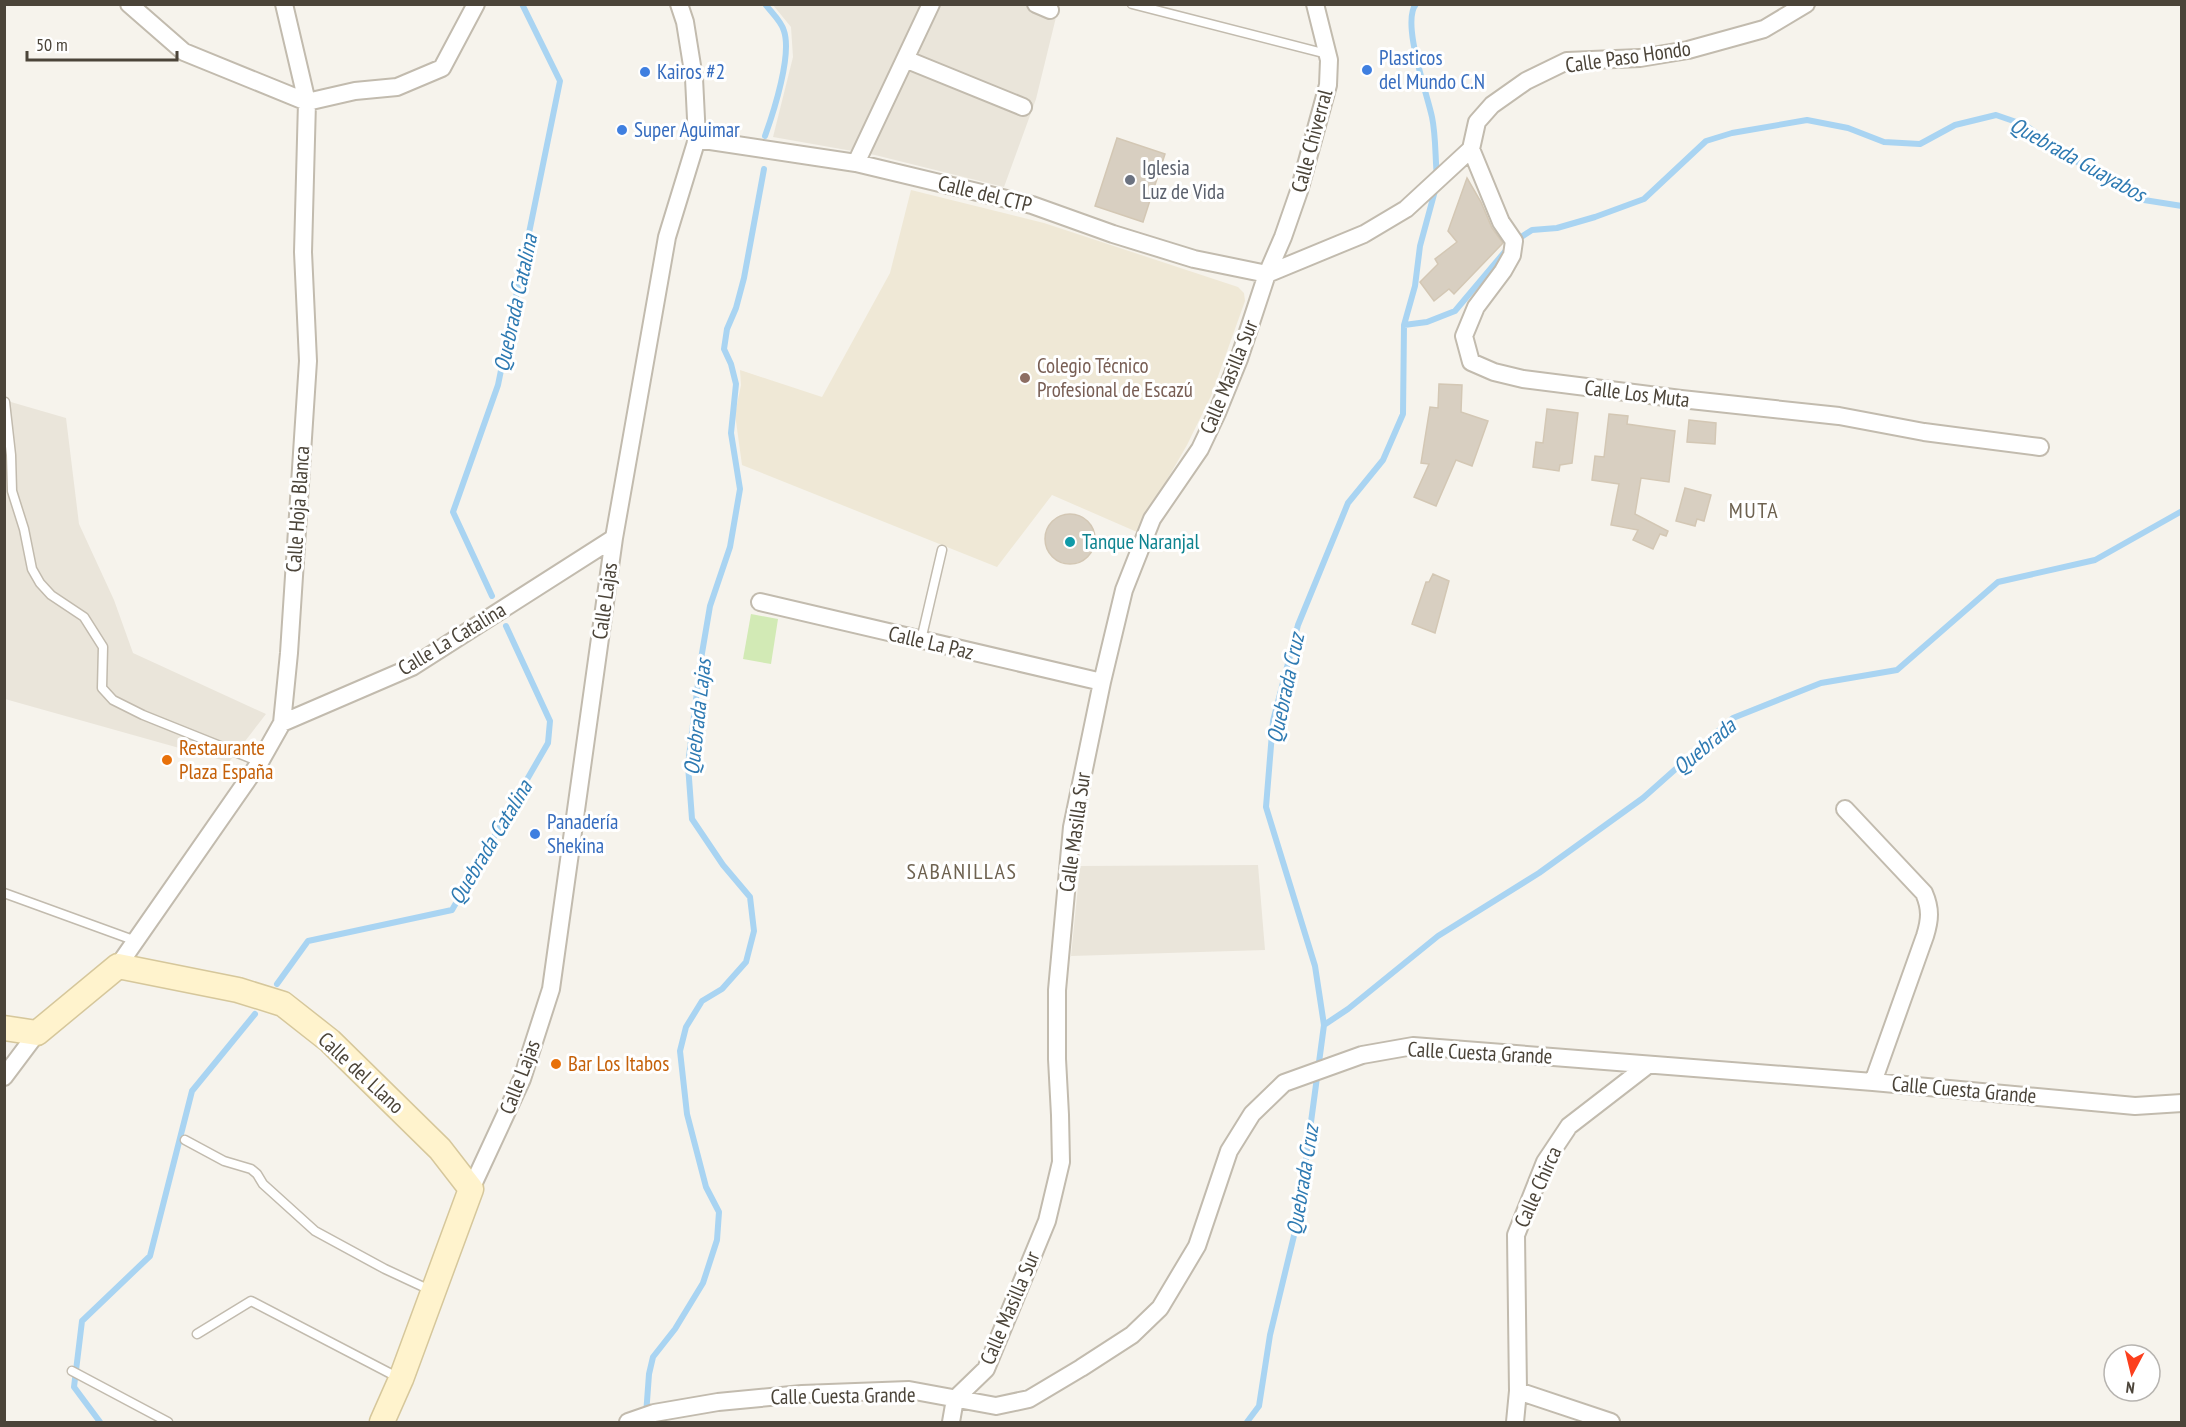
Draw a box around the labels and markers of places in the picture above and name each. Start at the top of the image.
place label: Plasticos del Mundo C.N [1379,44,1485,95]
place label: Kairos #2 [657,58,725,85]
marker: Plasticos del Mundo C.N [1360,63,1374,77]
marker: Kairos #2 [638,65,652,79]
place label: Super Aguimar [634,116,740,143]
marker: Super Aguimar [615,123,629,137]
place label: Iglesia Luz de Vida [1142,154,1225,205]
marker: Iglesia Luz de Vida [1123,173,1137,187]
place label: Colegio Técnico Profesional de Escazú [1037,352,1193,403]
marker: Colegio Técnico Profesional de Escazú [1018,371,1032,385]
place label: Tanque Naranjal [1082,528,1200,555]
marker: Tanque Naranjal [1063,535,1077,549]
place label: Restaurante Plaza España [179,734,273,785]
marker: Restaurante Plaza España [160,753,174,767]
place label: Panadería Shekina [547,808,618,859]
marker: Panadería Shekina [528,827,542,841]
place label: Bar Los Itabos [568,1050,669,1077]
marker: Bar Los Itabos [549,1057,563,1071]

